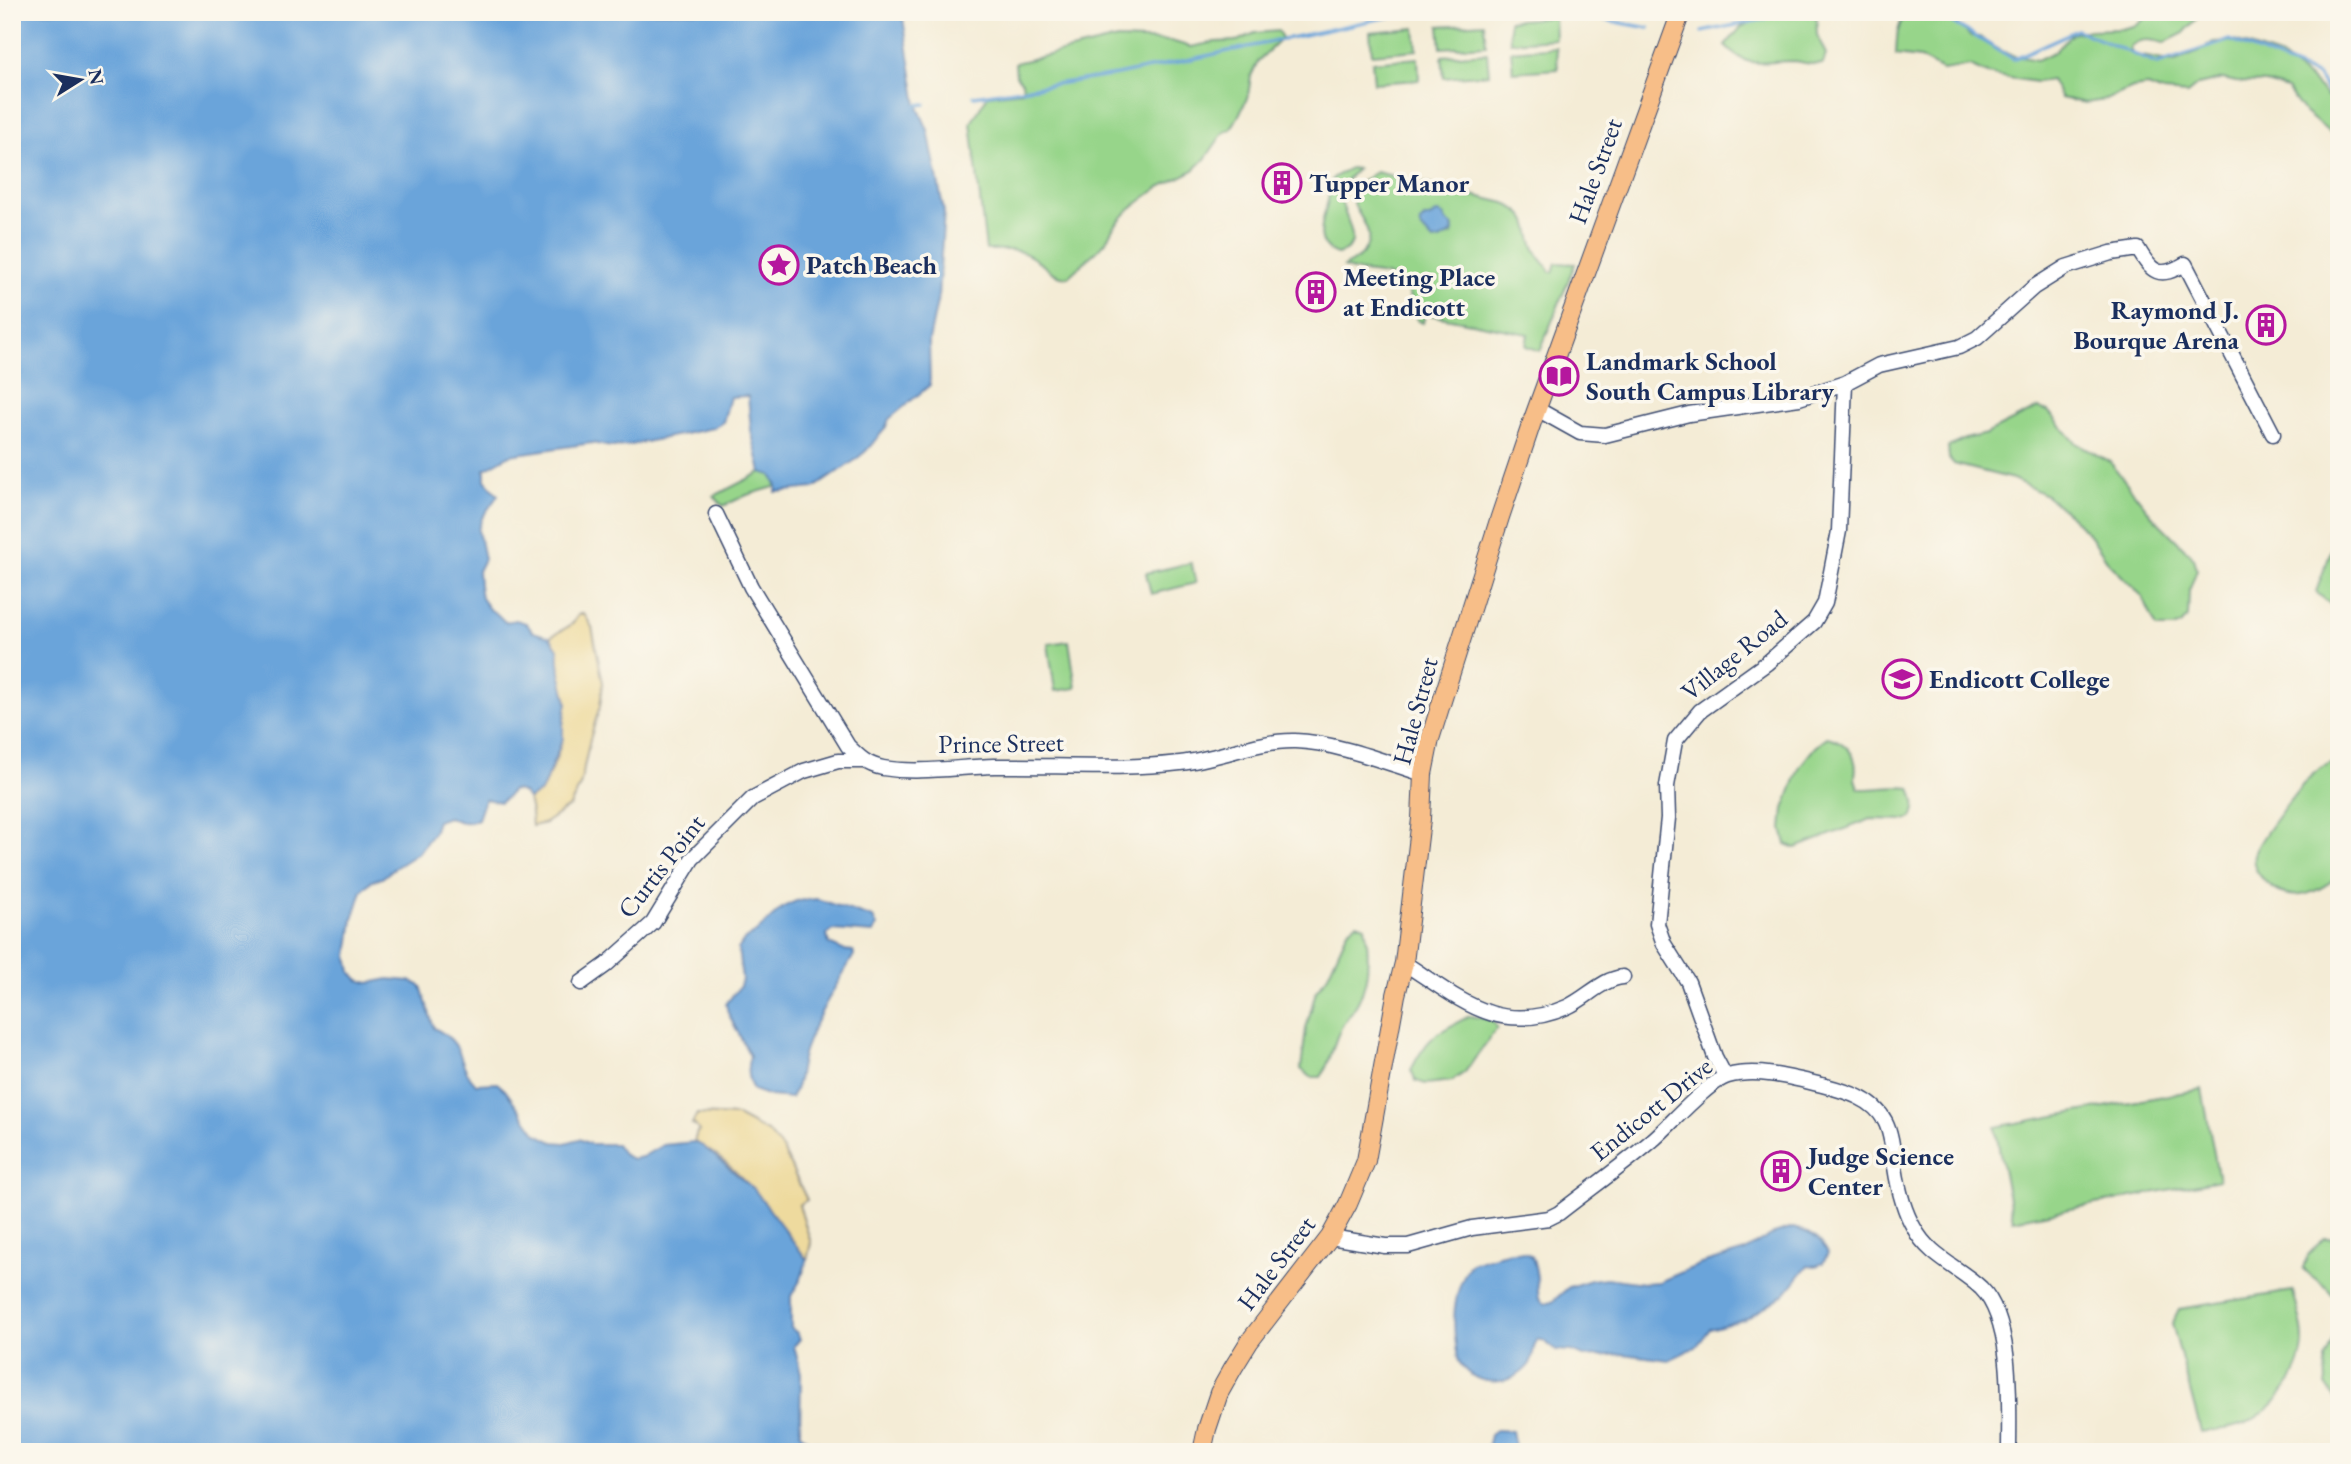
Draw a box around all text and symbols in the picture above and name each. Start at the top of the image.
north arrow [46,46,116,116]
text: N [82,67,110,87]
street label: Hale Street [1560,113,1630,229]
building icon: Tupper Manor [1261,162,1303,204]
place label: Tupper Manor [1309,166,1470,200]
place icon: Patch Beach [758,244,800,286]
place label: Patch Beach [806,248,937,282]
place label: Meeting Place at Endicott [1343,260,1495,324]
building icon: Meeting Place at Endicott [1295,271,1337,313]
place label: Raymond J. Bourque Arena [2073,293,2240,357]
building icon: Raymond J. Bourque Arena [2245,304,2287,346]
place label: Landmark School South Campus Library [1586,344,1835,408]
library icon: Landmark School South Campus Library [1538,355,1580,397]
street label: Village Road [1674,601,1795,708]
street label: Hale Street [1384,653,1446,769]
school or university icon: Endicott College [1881,658,1923,700]
place label: Endicott College [1929,662,2110,696]
street label: Prince Street [938,725,1064,761]
street label: Curtis Point [610,807,712,925]
street label: Endicott Drive [1583,1049,1719,1169]
place label: Judge Science Center [1805,1139,1954,1203]
building icon: Judge Science Center [1760,1150,1802,1192]
street label: Hale Street [1229,1209,1323,1317]

